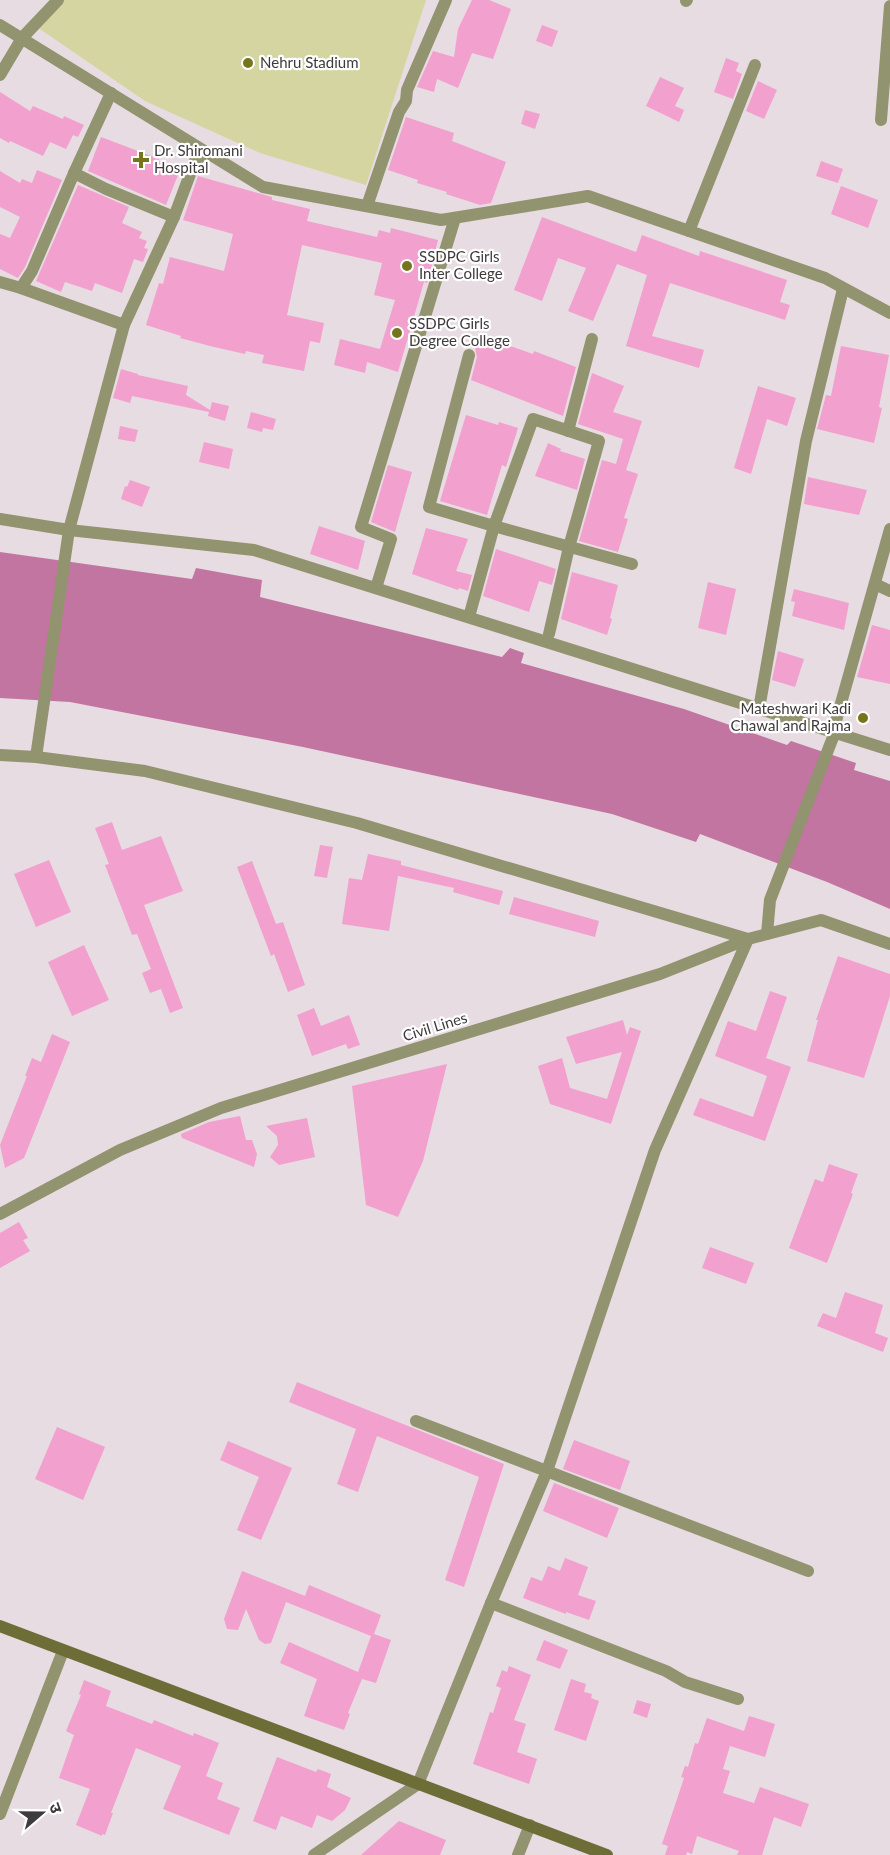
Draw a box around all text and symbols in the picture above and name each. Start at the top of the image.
place label: Nehru Stadium [260,53,359,71]
marker: Nehru Stadium [241,56,255,70]
place label: Dr. Shiromani Hospital [154,141,243,176]
marker: Dr. Shiromani Hospital [132,151,150,169]
place label: SSDPC Girls Inter College [419,247,503,282]
marker: SSDPC Girls Inter College [400,259,414,273]
place label: SSDPC Girls Degree College [409,314,510,349]
marker: SSDPC Girls Degree College [390,326,404,340]
place label: Mateshwari Kadi Chawal and Rajma [730,699,851,734]
marker: Mateshwari Kadi Chawal and Rajma [856,711,870,725]
street label: Civil Lines [400,1008,469,1044]
north arrow [12,1783,72,1843]
text: उ [46,1800,67,1816]

